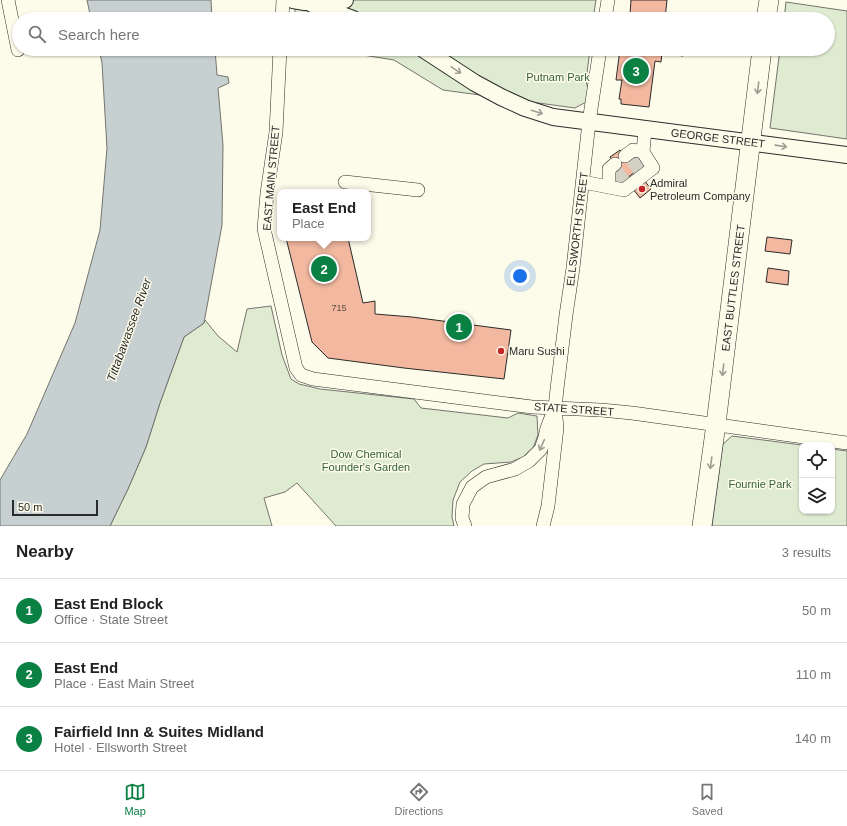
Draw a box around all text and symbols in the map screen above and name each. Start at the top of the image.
search box [12,12,835,56]
icon: search [26,23,48,45]
text: Search here [58,26,140,43]
pin: 3 [623,56,649,86]
one-way arrow [450,66,461,74]
park label: Putnam Park [526,71,590,83]
one-way arrow [754,81,761,94]
one-way arrow [530,109,543,116]
street label: EAST MAIN STREET [260,125,282,231]
street label: GEORGE STREET [670,126,766,150]
one-way arrow [774,142,787,150]
street label: ELLSWORTH STREET [564,171,590,287]
place label: Admiral Petroleum Company [650,177,751,202]
marker: Admiral Petroleum Company [637,184,647,194]
popup [277,189,371,241]
text: East End [292,199,356,216]
text: Place [292,216,324,231]
street label: EAST BUTTLES STREET [719,224,747,352]
pin: 2 [311,254,337,284]
your location [510,266,530,286]
water label: Tittabawassee River [104,276,154,383]
house number: 715 [331,303,347,313]
pin: 1 [446,312,472,342]
place label: Maru Sushi [509,345,565,357]
marker: Maru Sushi [496,346,506,356]
one-way arrow [719,363,726,376]
street label: STATE STREET [534,400,615,418]
one-way arrow [538,438,545,450]
map controls [799,442,835,514]
button: locate [799,442,835,478]
park label: Dow Chemical Founder's Garden [322,448,410,473]
one-way arrow [707,456,715,469]
park label: Fournie Park [729,478,792,490]
button: layers [799,478,835,514]
scale bar [12,498,98,517]
text: 50 m [18,501,42,513]
text: Nearby [16,542,74,561]
text: 3 results [782,545,831,560]
text: East End Block [54,595,163,612]
text: 1 [25,603,33,618]
text: 50 m [802,603,831,618]
text: Office · State Street [54,612,168,627]
text: East End [54,659,118,676]
text: 2 [25,667,33,682]
text: 110 m [796,667,831,682]
text: Place · East Main Street [54,676,194,691]
text: Fairfield Inn & Suites Midland [54,723,264,740]
text: 3 [25,731,33,746]
text: 140 m [795,731,831,746]
text: Hotel · Ellsworth Street [54,740,187,755]
tab: Map [124,781,146,817]
tab: Directions [394,781,443,817]
tab: Saved [692,781,723,817]

